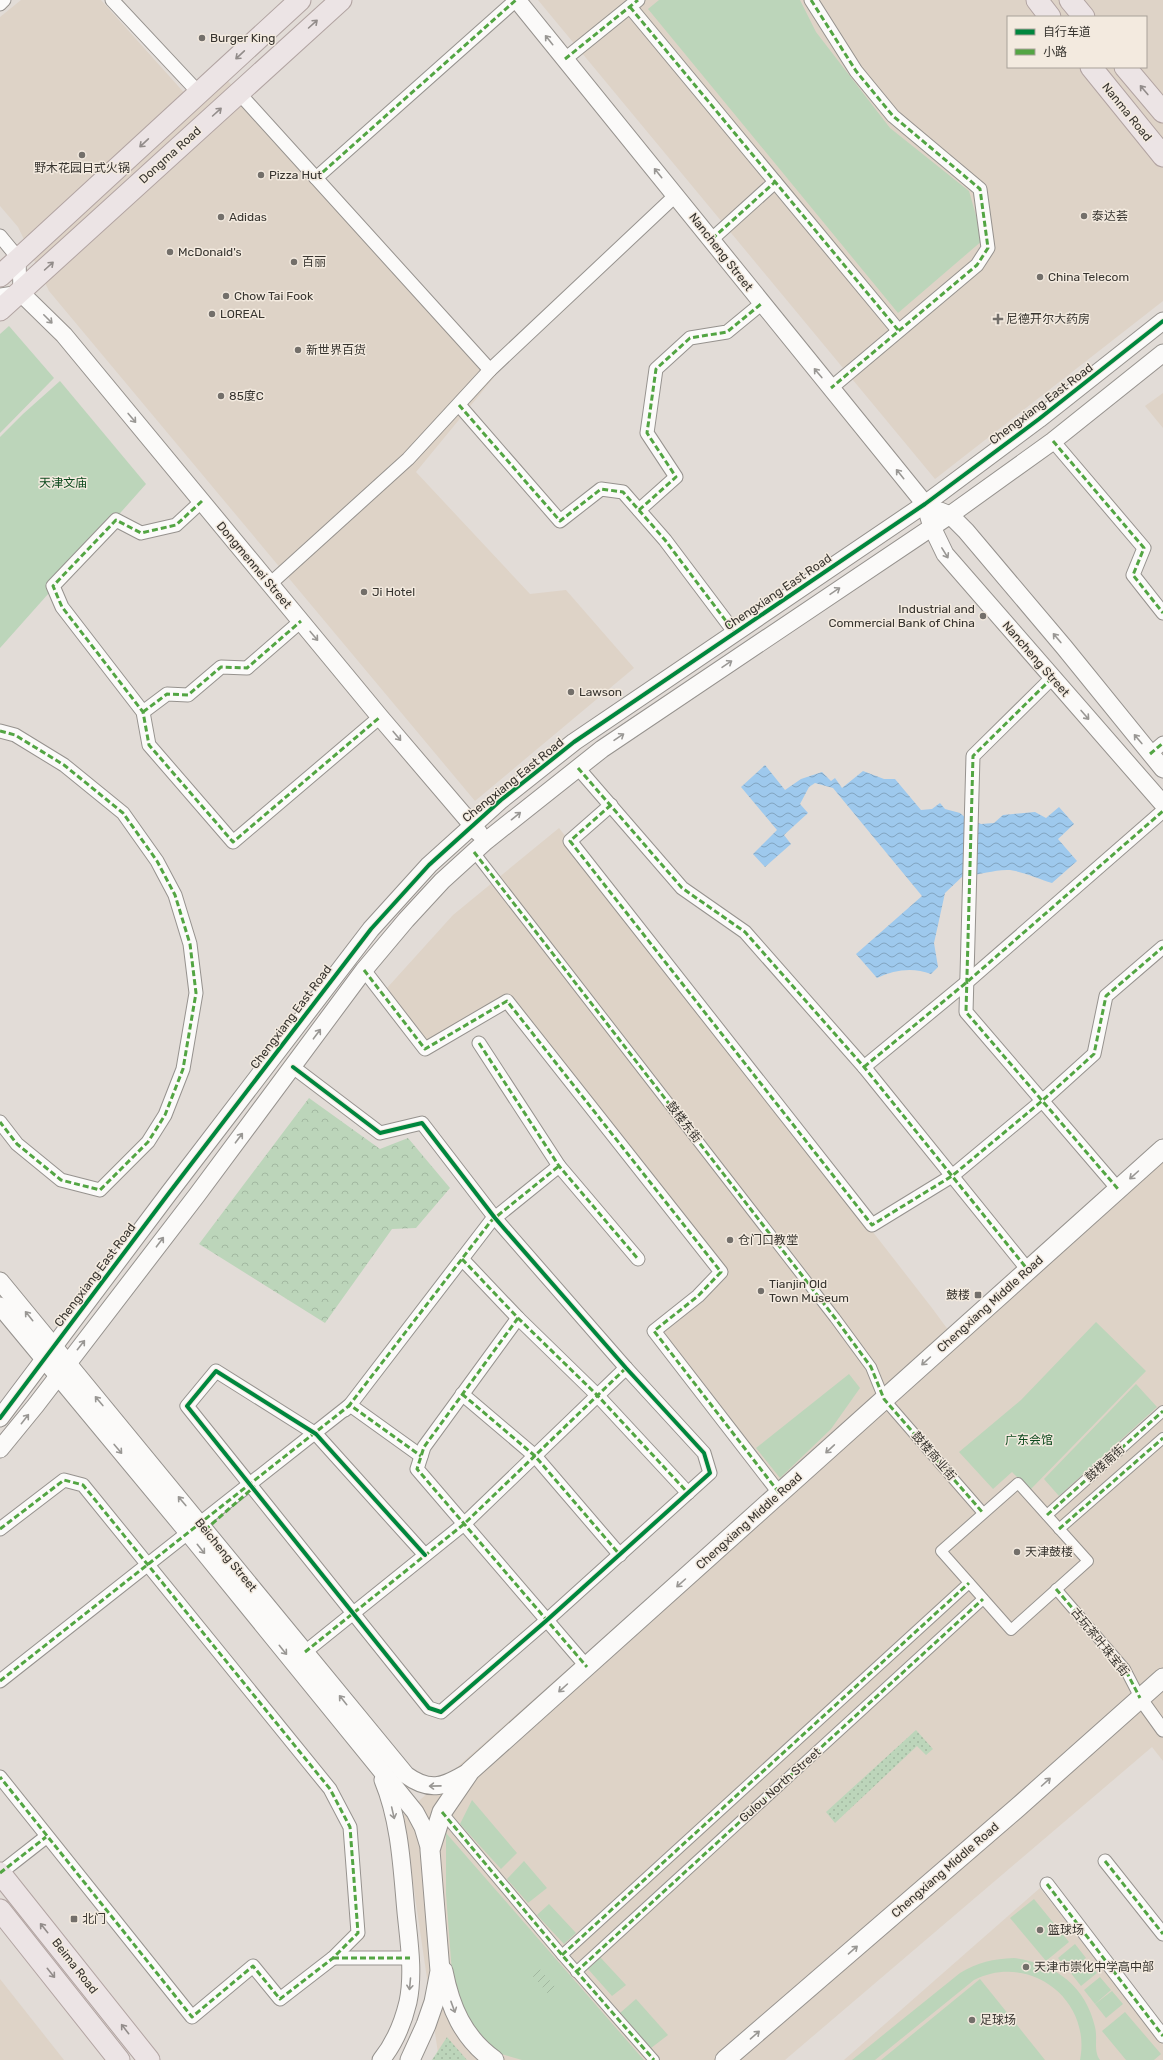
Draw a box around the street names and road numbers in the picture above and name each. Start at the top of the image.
street label: Nanma Road [1099,80,1155,144]
street label: Dongma Road [136,124,204,186]
street label: Nancheng Street [686,210,756,294]
street label: Chengxiang East Road [987,361,1095,447]
street label: Dongmennei Street [214,519,295,611]
street label: Chengxiang East Road [722,551,834,633]
street label: Nancheng Street [1000,619,1073,700]
street label: Chengxiang East Road [460,735,566,825]
street label: Chengxiang East Road [248,963,334,1071]
street label: 鼓楼东街 [664,1099,704,1145]
street label: Chengxiang East Road [52,1221,138,1329]
street label: Chengxiang Middle Road [934,1253,1046,1355]
street label: 鼓楼商业街 [909,1429,959,1483]
street label: 鼓楼南街 [1082,1442,1128,1484]
street label: Chengxiang Middle Road [693,1470,805,1572]
street label: Beicheng Street [192,1515,260,1595]
street label: 古玩茶叶珠宝街 [1068,1605,1132,1679]
street label: Gulou North Street [736,1745,824,1825]
street label: Chengxiang Middle Road [888,1820,1002,1920]
street label: Beima Road [49,1936,101,1996]

